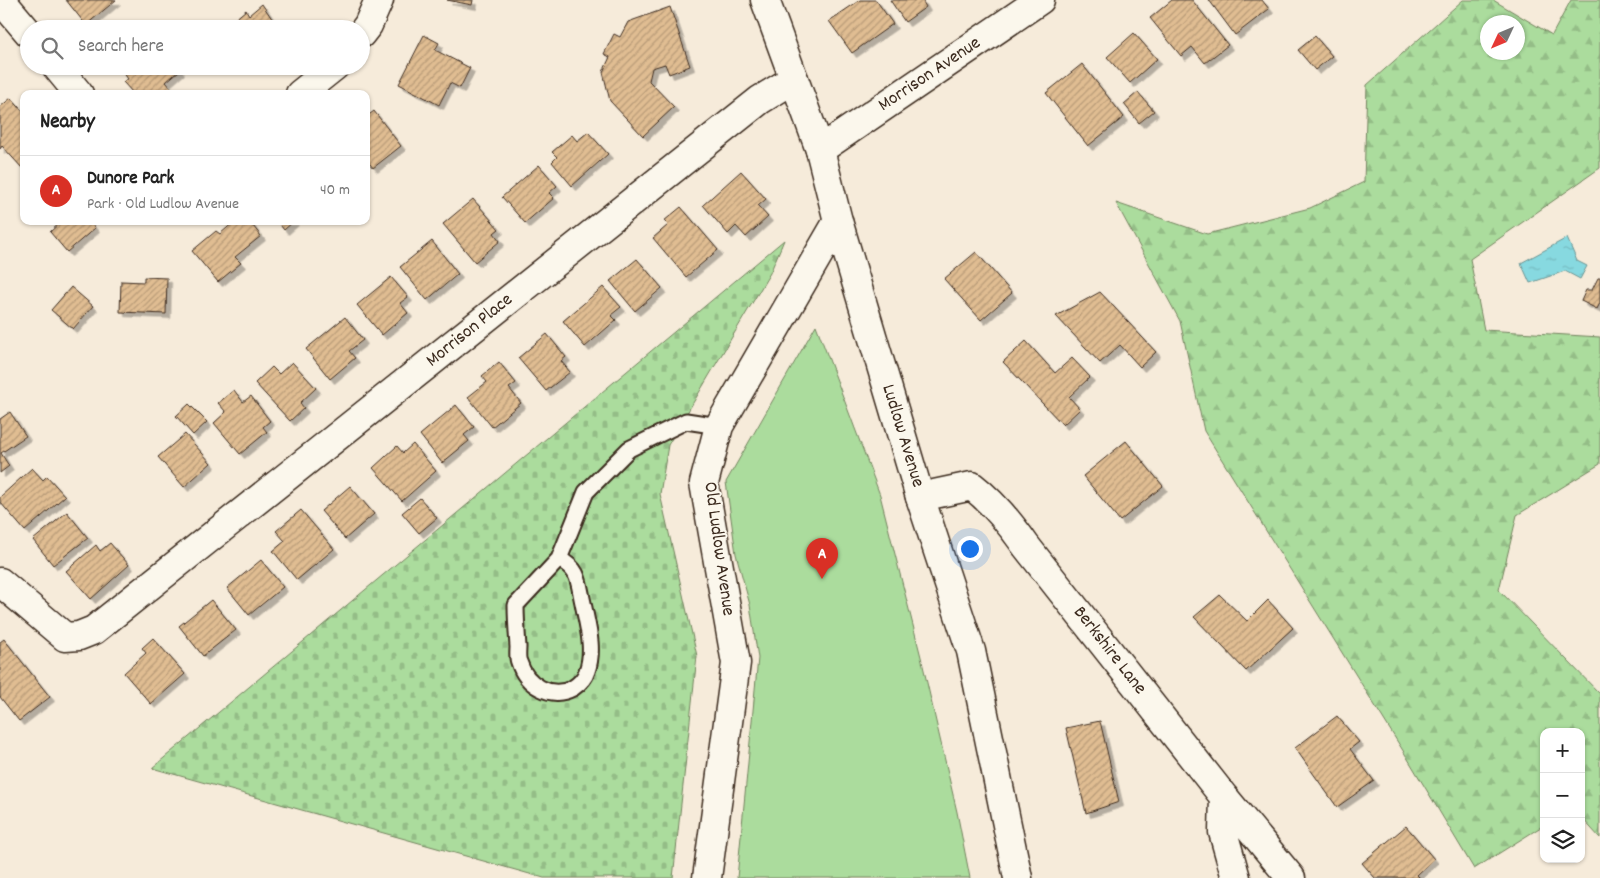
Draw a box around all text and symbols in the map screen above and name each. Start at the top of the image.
north arrow [1480,15,1525,60]
search box [20,20,370,75]
street label: Morrison Avenue [873,31,987,119]
icon: search [38,34,66,62]
text: Search here [78,34,164,61]
text: Nearby [40,108,95,138]
text: Dunore Park [87,166,174,193]
text: A [52,179,60,202]
text: 40 m [320,179,350,202]
text: Park · Old Ludlow Avenue [87,193,239,216]
street label: Morrison Place [421,288,519,374]
street label: Ludlow Avenue [874,381,930,491]
street label: Old Ludlow Avenue [695,480,741,618]
your location [957,536,983,562]
pin: A [806,538,838,579]
street label: Berkshire Lane [1066,601,1152,701]
map controls [1540,728,1585,863]
button: + [1540,728,1585,773]
button: − [1540,773,1585,818]
button: layers [1540,818,1585,863]

